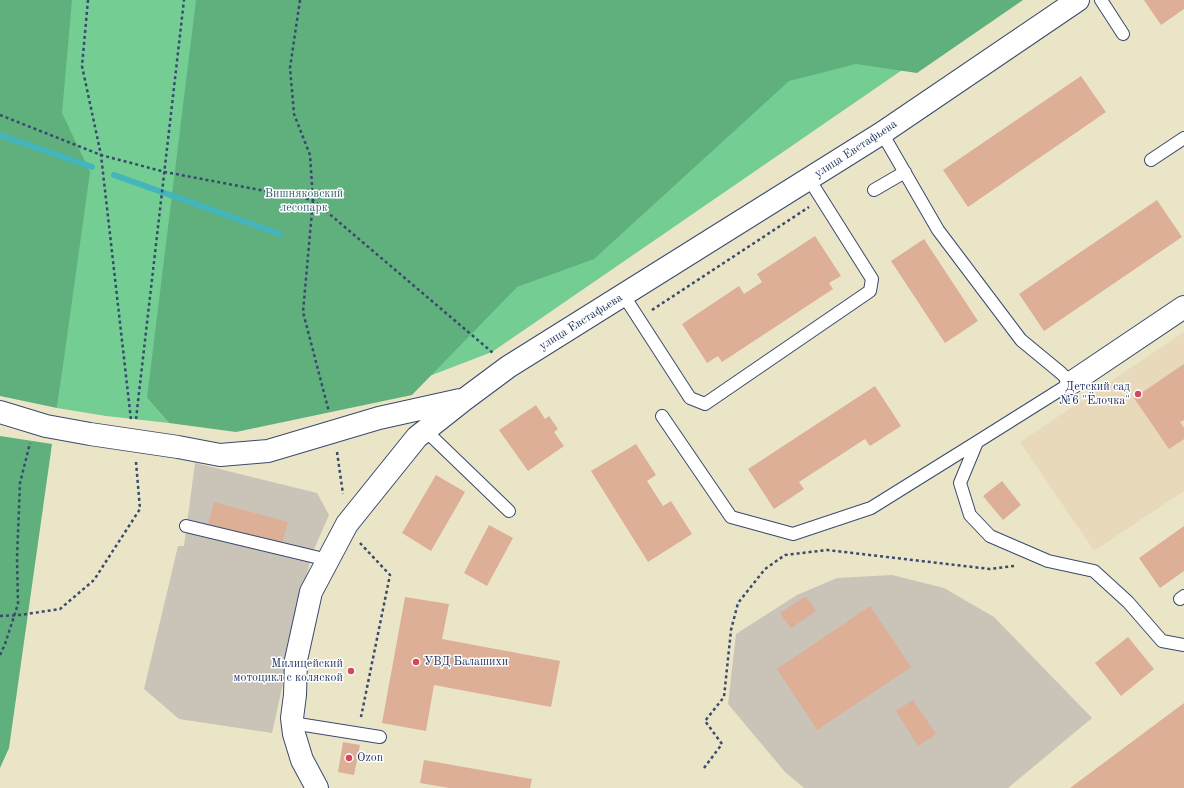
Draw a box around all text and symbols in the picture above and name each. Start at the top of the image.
street label: улица Евстафьева [812,117,900,181]
park label: Вишняковский лесопарк [265,187,343,215]
street label: улица Евстафьева [537,291,625,353]
place label: Детский сад №6 "Ёлочка" [1059,380,1130,408]
marker: Детский сад №6 "Ёлочка" [1133,389,1143,399]
place label: УВД Балашихи [424,655,508,669]
place label: Милицейский мотоцикл с коляской [234,657,343,685]
marker: УВД Балашихи [411,657,421,667]
marker: Милицейский мотоцикл с коляской [346,666,356,676]
place label: Ozon [357,751,383,765]
marker: Ozon [344,753,354,763]

